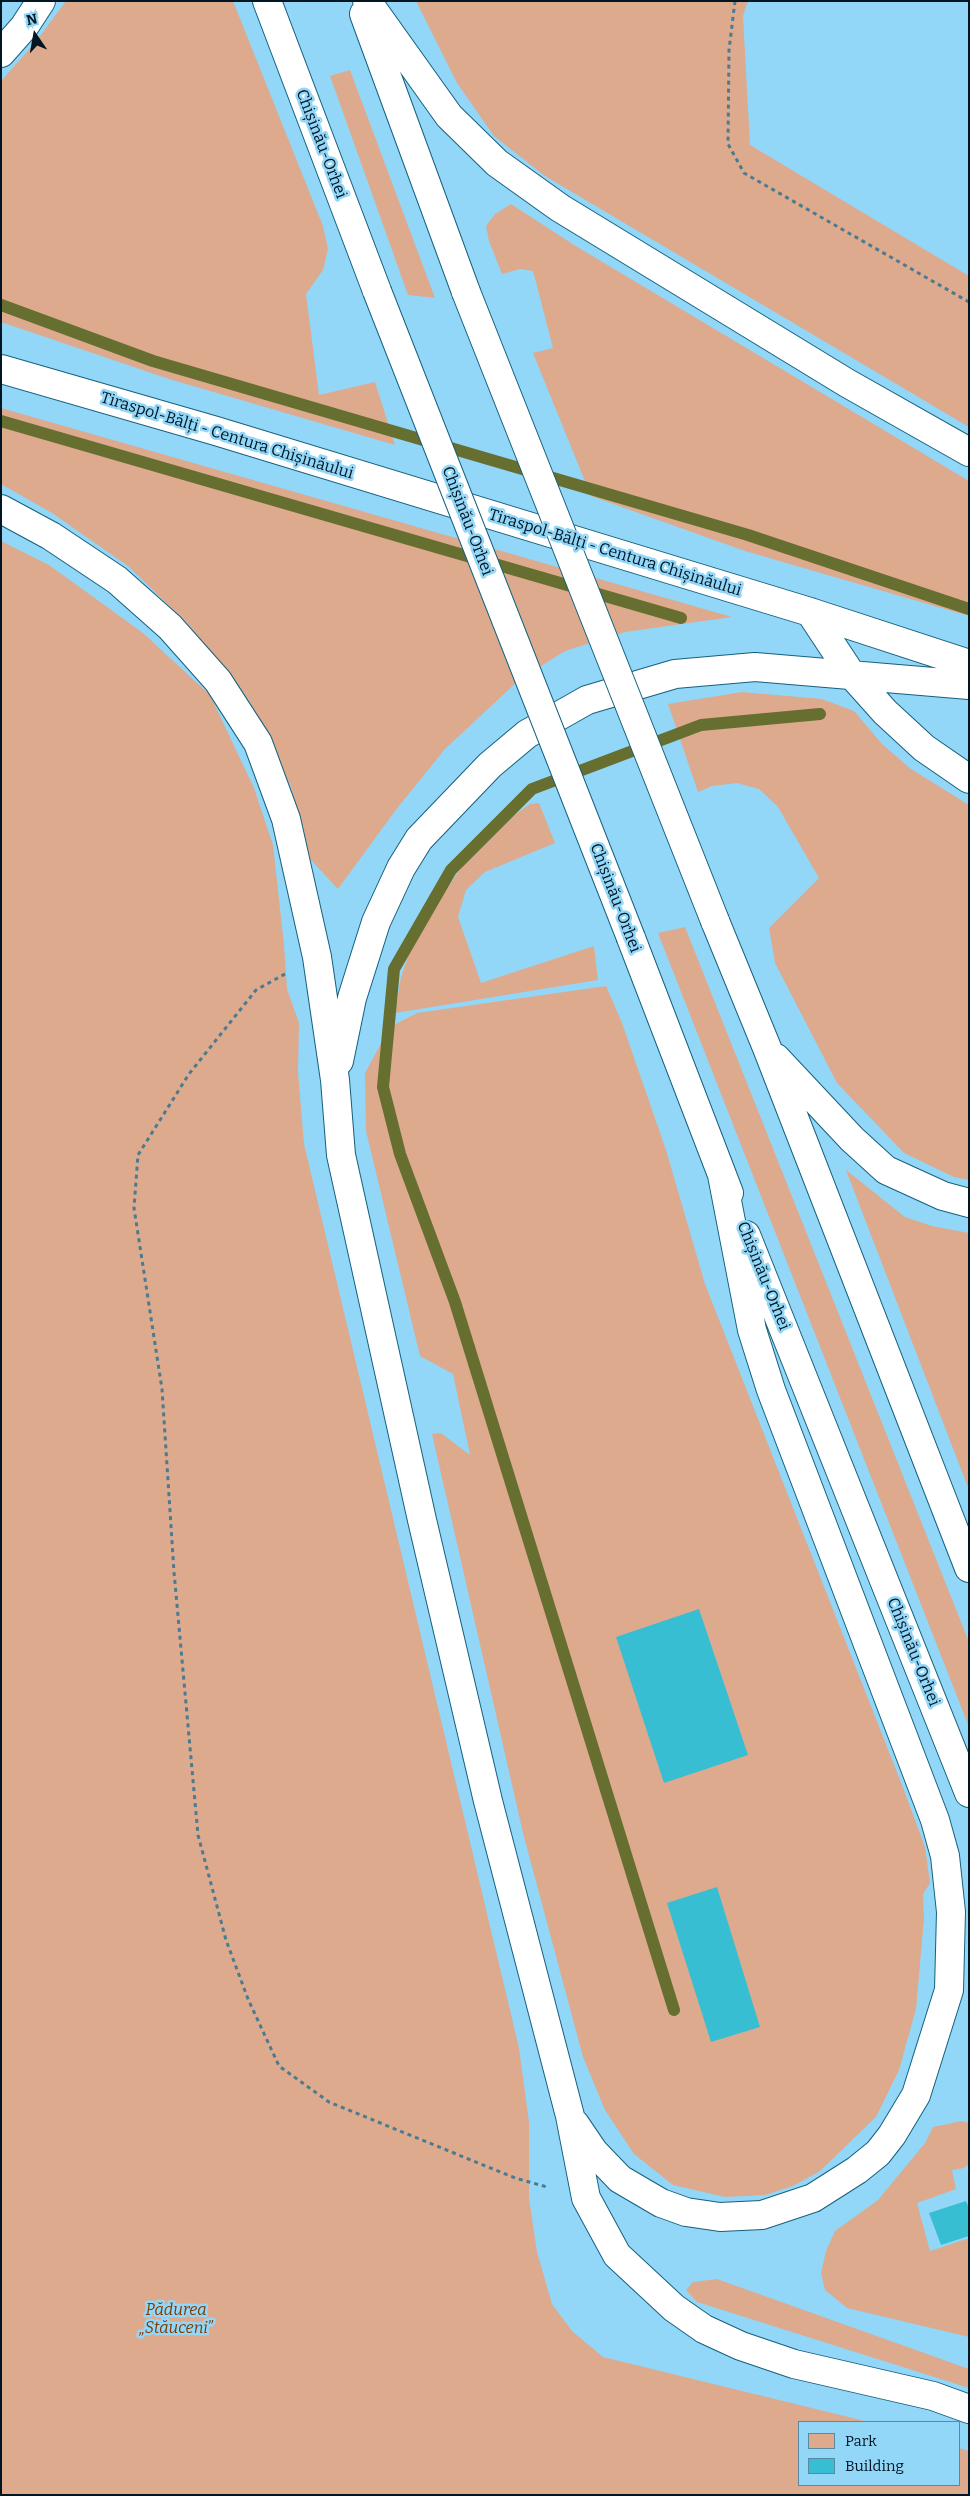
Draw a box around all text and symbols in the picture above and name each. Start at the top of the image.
north arrow [10,10,60,60]
text: N [25,10,39,29]
street label: Chișinău-Orhei [291,87,351,201]
street label: Tiraspol-Bălți - Centura Chișinăului [98,388,356,484]
street label: Chișinău-Orhei [437,464,497,578]
street label: Tiraspol-Bălți - Centura Chișinăului [486,505,744,601]
street label: Chișinău-Orhei [585,841,645,955]
street label: Chișinău-Orhei [733,1219,793,1333]
street label: Chișinău-Orhei [883,1595,943,1709]
park label: Pădurea „Stăuceni” [139,2301,213,2339]
legend [798,2421,960,2486]
text: Park [845,2432,877,2450]
text: Building [845,2457,904,2475]

